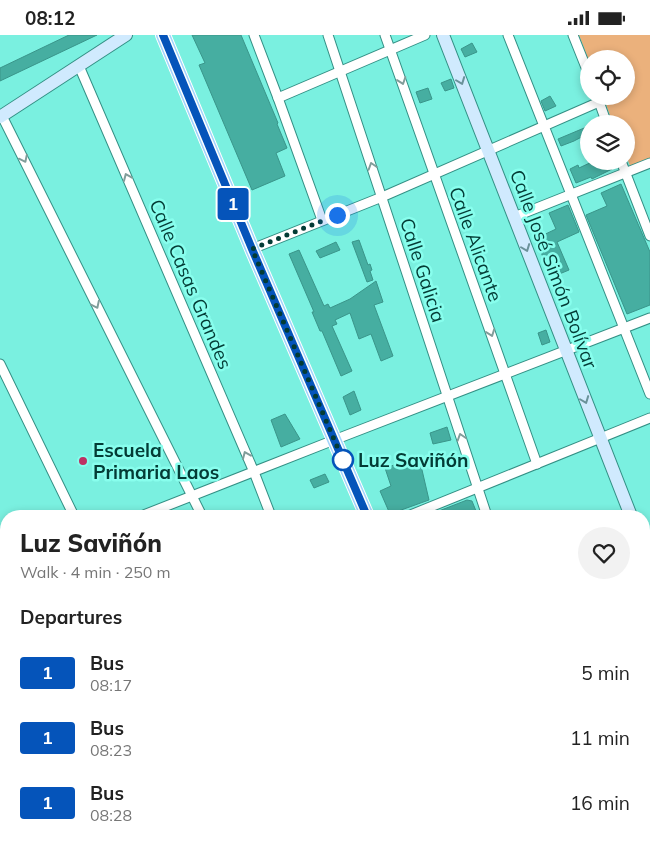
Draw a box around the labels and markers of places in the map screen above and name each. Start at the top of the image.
place label: Escuela Primaria Laos [93,438,219,484]
place label: Luz Saviñón [358,448,468,472]
marker: Luz Saviñón [332,449,354,471]
marker: Escuela Primaria Laos [77,455,89,467]

